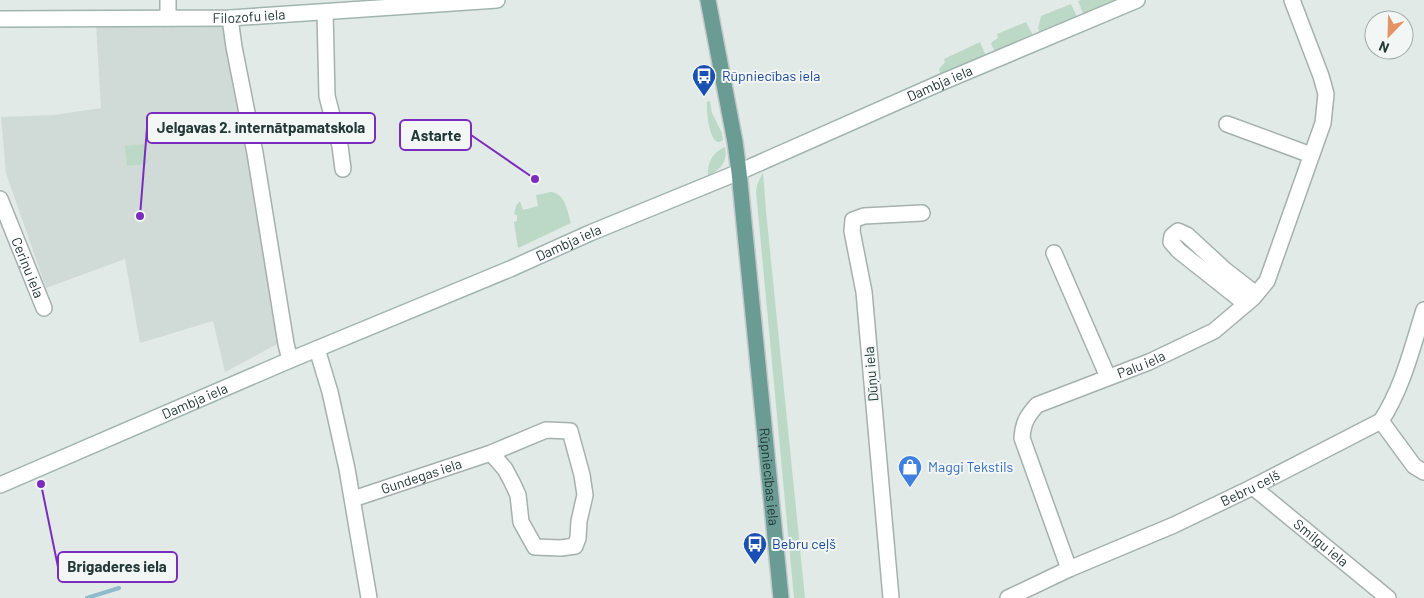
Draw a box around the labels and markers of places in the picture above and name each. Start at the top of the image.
bus stop icon: Rūpniecības iela [691,63,717,97]
place label: Rūpniecības iela [722,67,820,84]
callout: Jelgavas 2. internātpamatskola [147,113,375,143]
callout: Astarte [400,120,471,150]
shop icon: Maggi Tekstils [897,454,923,488]
place label: Maggi Tekstils [928,458,1014,475]
bus stop icon: Bebru ceļš [742,531,768,565]
place label: Bebru ceļš [772,535,836,552]
callout: Brigaderes iela [58,552,177,582]

